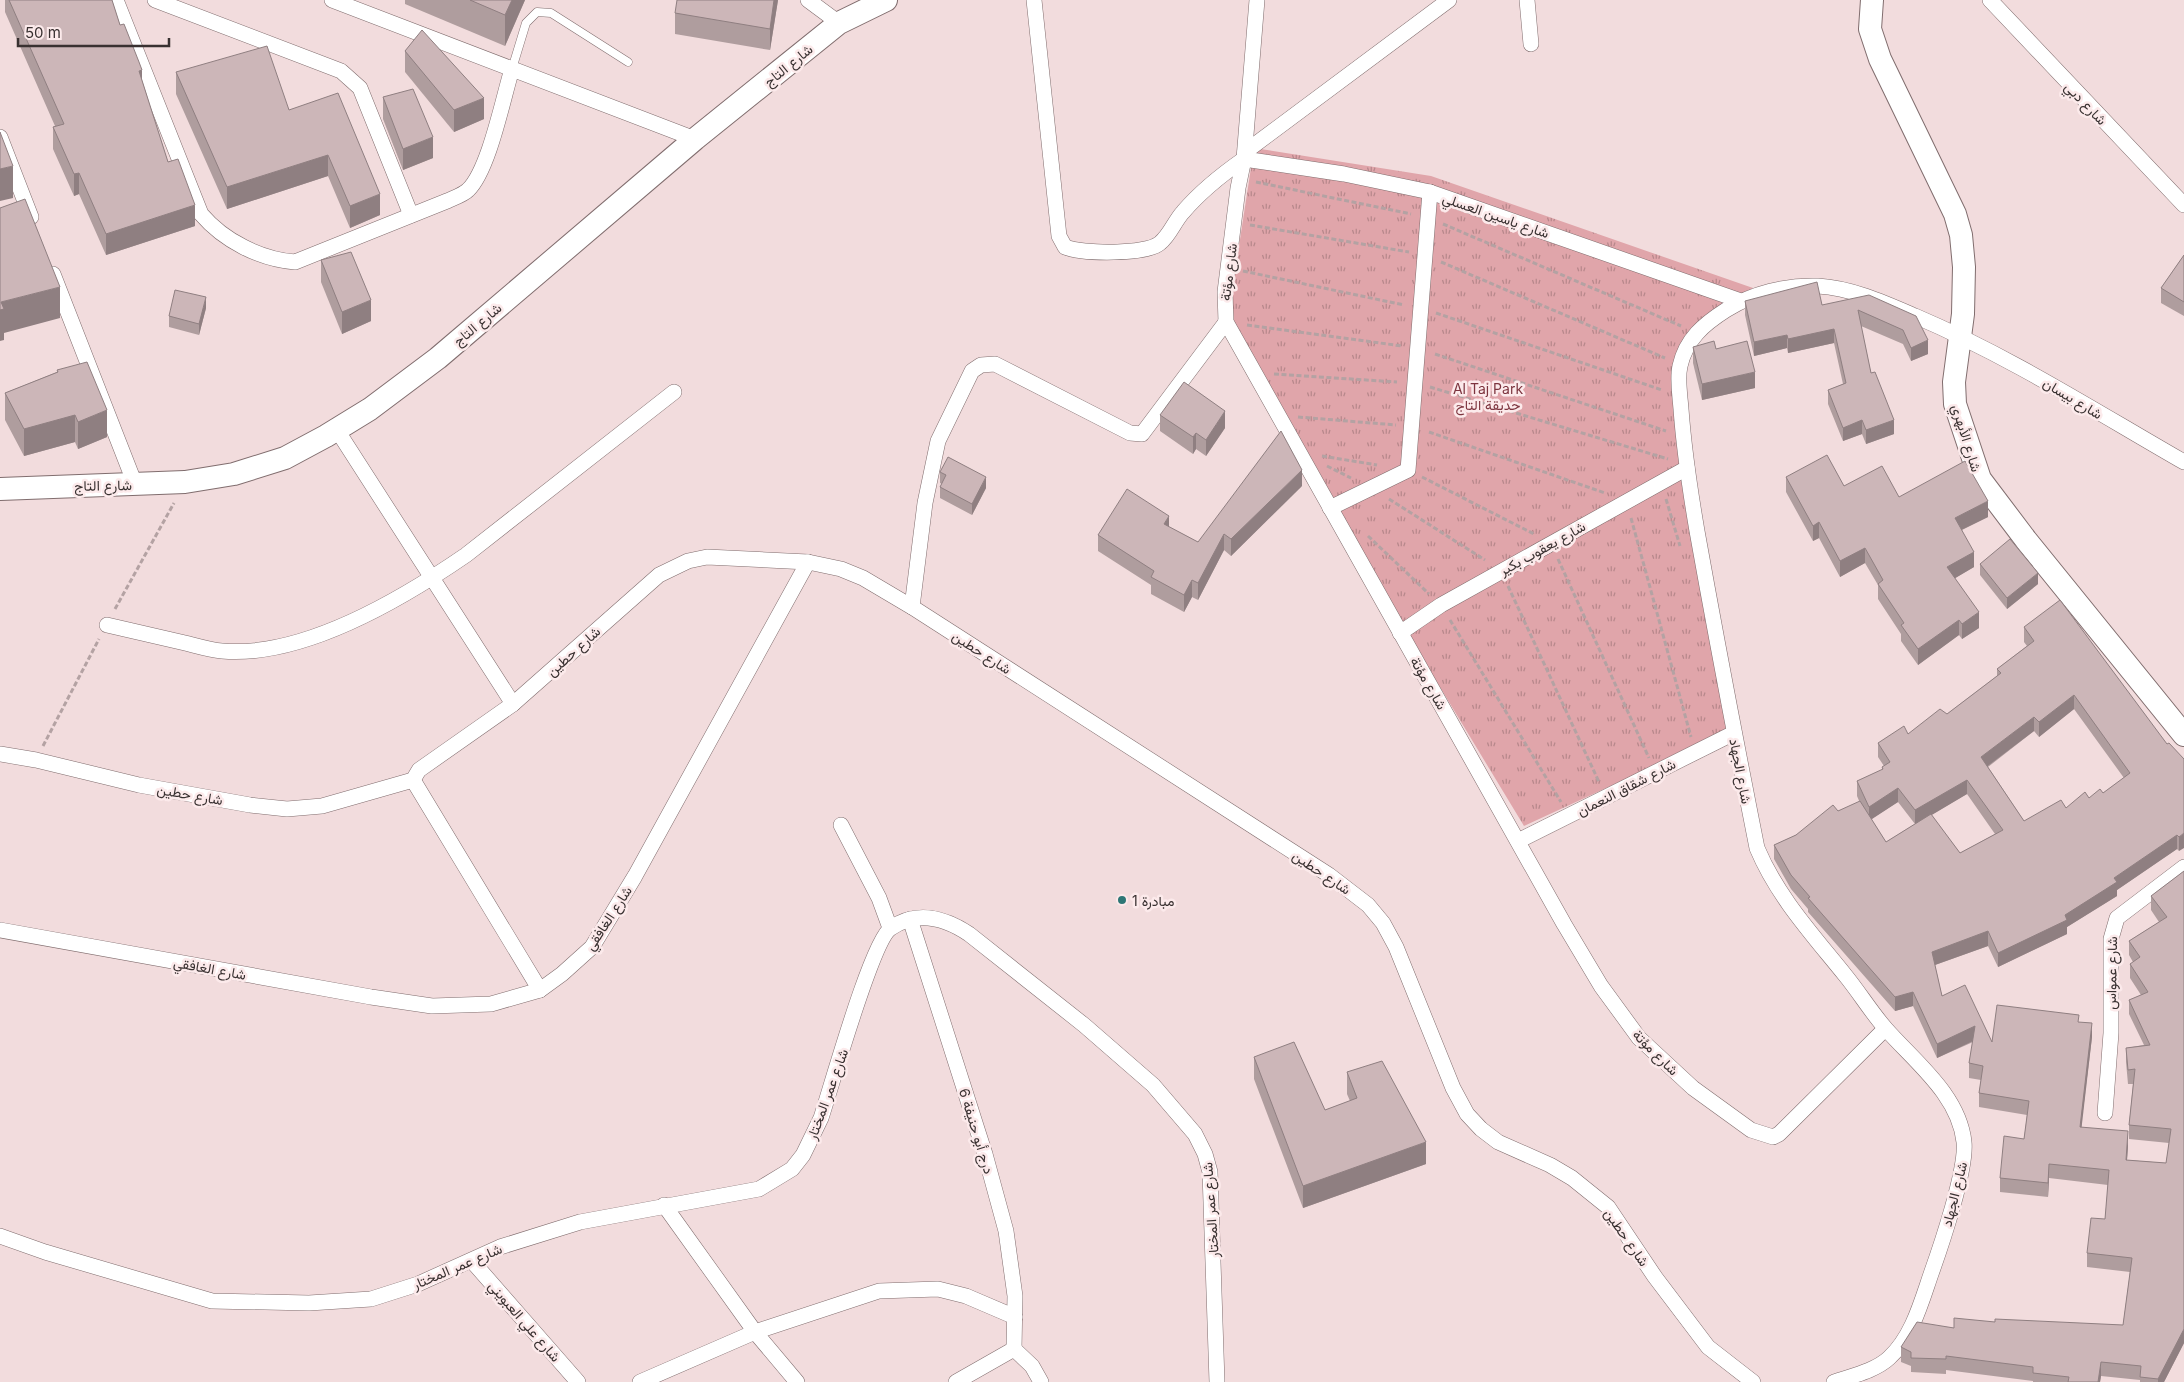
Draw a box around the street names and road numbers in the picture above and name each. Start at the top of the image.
street label: شارع التاج [760,40,818,92]
street label: شارع دبي [2058,78,2111,131]
street label: شارع ياسين العسلي [1439,189,1551,245]
street label: شارع مؤتة [1216,242,1243,302]
street label: شارع التاج [449,299,507,351]
street label: شارع بيسان [2039,374,2106,425]
street label: شارع الأبهري [1945,402,1985,475]
street label: شارع التاج [74,476,132,497]
street label: شارع يعقوب بكير [1495,517,1590,582]
street label: شارع حطين [543,622,605,682]
street label: شارع حطين [948,627,1015,680]
street label: شارع مؤتة [1405,654,1451,714]
street label: شارع الجهاد [1723,737,1756,806]
street label: شارع شقاق النعمان [1574,755,1680,822]
street label: شارع حطين [155,780,224,811]
street label: شارع حطين [1288,846,1354,900]
street label: شارع الغافقي [581,883,638,956]
street label: شارع عمواس [2102,936,2123,1010]
street label: شارع الغافقي [172,953,248,987]
street label: شارع مؤتة [1627,1026,1682,1081]
street label: شارع عمر المختار [802,1046,854,1144]
street label: درج أبو حنيفة 6 [953,1086,998,1177]
street label: شارع الجهاد [1938,1160,1973,1229]
street label: شارع عمر المختار [1198,1162,1225,1259]
street label: شارع حطين [1598,1205,1653,1271]
street label: شارع عمر المختار [409,1240,505,1296]
street label: شارع علي العبويني [482,1277,565,1367]

